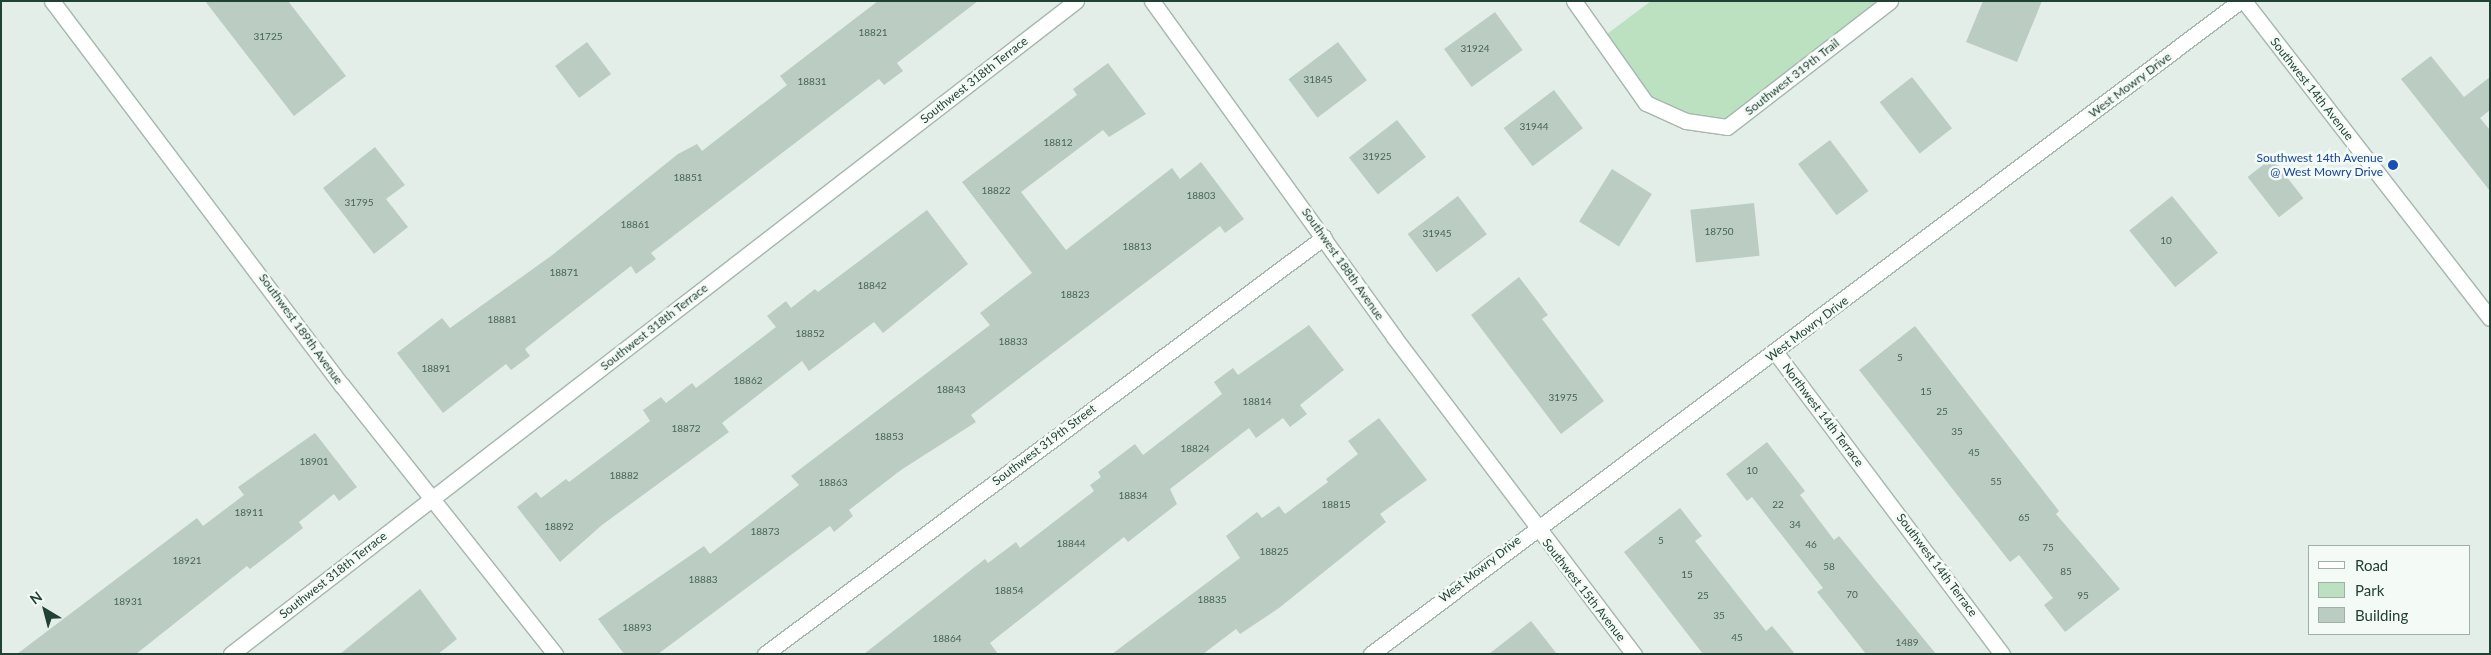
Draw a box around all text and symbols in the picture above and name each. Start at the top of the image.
house number: 18821 [859,27,887,39]
house number: 31725 [254,31,282,43]
street label: Southwest 318th Terrace [917,33,1031,127]
street label: Southwest 14th Avenue [2267,35,2357,143]
street label: Southwest 319th Trail [1742,36,1842,118]
house number: 31924 [1461,43,1489,55]
street label: West Mowry Drive [2086,49,2174,121]
house number: 31845 [1304,74,1332,86]
house number: 18831 [798,76,826,88]
house number: 31944 [1520,121,1548,133]
house number: 18812 [1044,137,1072,149]
house number: 31925 [1363,151,1391,163]
place label: Southwest 14th Avenue @ West Mowry Drive [2256,151,2383,179]
marker: Southwest 14th Avenue @ West Mowry Drive [2387,159,2399,171]
house number: 18851 [674,172,702,184]
house number: 18822 [982,185,1010,197]
house number: 18803 [1187,190,1215,202]
house number: 31795 [345,197,373,209]
street label: Southwest 188th Avenue [1299,205,1387,323]
house number: 18861 [621,219,649,231]
house number: 18750 [1705,226,1733,238]
house number: 31945 [1423,228,1451,240]
house number: 10 [2160,235,2172,247]
house number: 18813 [1123,241,1151,253]
house number: 18871 [550,267,578,279]
street label: Southwest 189th Avenue [256,271,346,387]
street label: Southwest 318th Terrace [597,280,711,374]
house number: 18842 [858,280,886,292]
house number: 18823 [1061,289,1089,301]
street label: West Mowry Drive [1763,293,1851,365]
house number: 18881 [488,314,516,326]
house number: 18852 [796,328,824,340]
house number: 18833 [999,336,1027,348]
house number: 5 [1897,352,1903,364]
street label: Northwest 14th Terrace [1779,360,1867,470]
house number: 18891 [422,363,450,375]
house number: 18862 [734,375,762,387]
house number: 18843 [937,384,965,396]
house number: 15 [1920,386,1932,398]
house number: 31975 [1549,392,1577,404]
house number: 18814 [1243,396,1271,408]
street label: Southwest 319th Street [989,401,1099,489]
house number: 25 [1936,406,1948,418]
house number: 18872 [672,423,700,435]
house number: 35 [1951,426,1963,438]
house number: 18853 [875,431,903,443]
house number: 18824 [1181,443,1209,455]
house number: 45 [1968,447,1980,459]
house number: 18901 [300,456,328,468]
house number: 10 [1746,465,1758,477]
house number: 18882 [610,470,638,482]
house number: 55 [1990,476,2002,488]
house number: 18863 [819,477,847,489]
house number: 18834 [1119,490,1147,502]
house number: 18815 [1322,499,1350,511]
house number: 22 [1772,499,1784,511]
house number: 18911 [235,507,263,519]
street label: Southwest 14th Terrace [1893,510,1981,620]
house number: 65 [2018,512,2030,524]
house number: 34 [1789,519,1801,531]
house number: 18892 [545,521,573,533]
house number: 18873 [751,526,779,538]
street label: Southwest 318th Terrace [276,528,390,622]
street label: West Mowry Drive [1436,533,1524,605]
house number: 5 [1658,535,1664,547]
street label: Southwest 15th Avenue [1539,536,1629,644]
house number: 18844 [1057,538,1085,550]
house number: 46 [1805,539,1817,551]
house number: 75 [2042,542,2054,554]
legend [2308,545,2471,635]
house number: 18825 [1260,546,1288,558]
house number: 18921 [173,555,201,567]
text: Road [2355,556,2388,574]
house number: 58 [1823,561,1835,573]
house number: 85 [2060,566,2072,578]
house number: 15 [1681,569,1693,581]
house number: 18883 [689,574,717,586]
text: Park [2355,581,2384,599]
north arrow [20,585,70,635]
house number: 18854 [995,585,1023,597]
text: N [26,588,45,608]
house number: 70 [1846,589,1858,601]
house number: 25 [1697,590,1709,602]
house number: 95 [2077,590,2089,602]
house number: 18835 [1198,594,1226,606]
house number: 18931 [114,596,142,608]
text: Building [2355,606,2408,624]
house number: 35 [1713,610,1725,622]
house number: 18893 [623,622,651,634]
house number: 45 [1731,632,1743,644]
house number: 18864 [933,633,961,645]
house number: 1489 [1895,637,1919,649]

